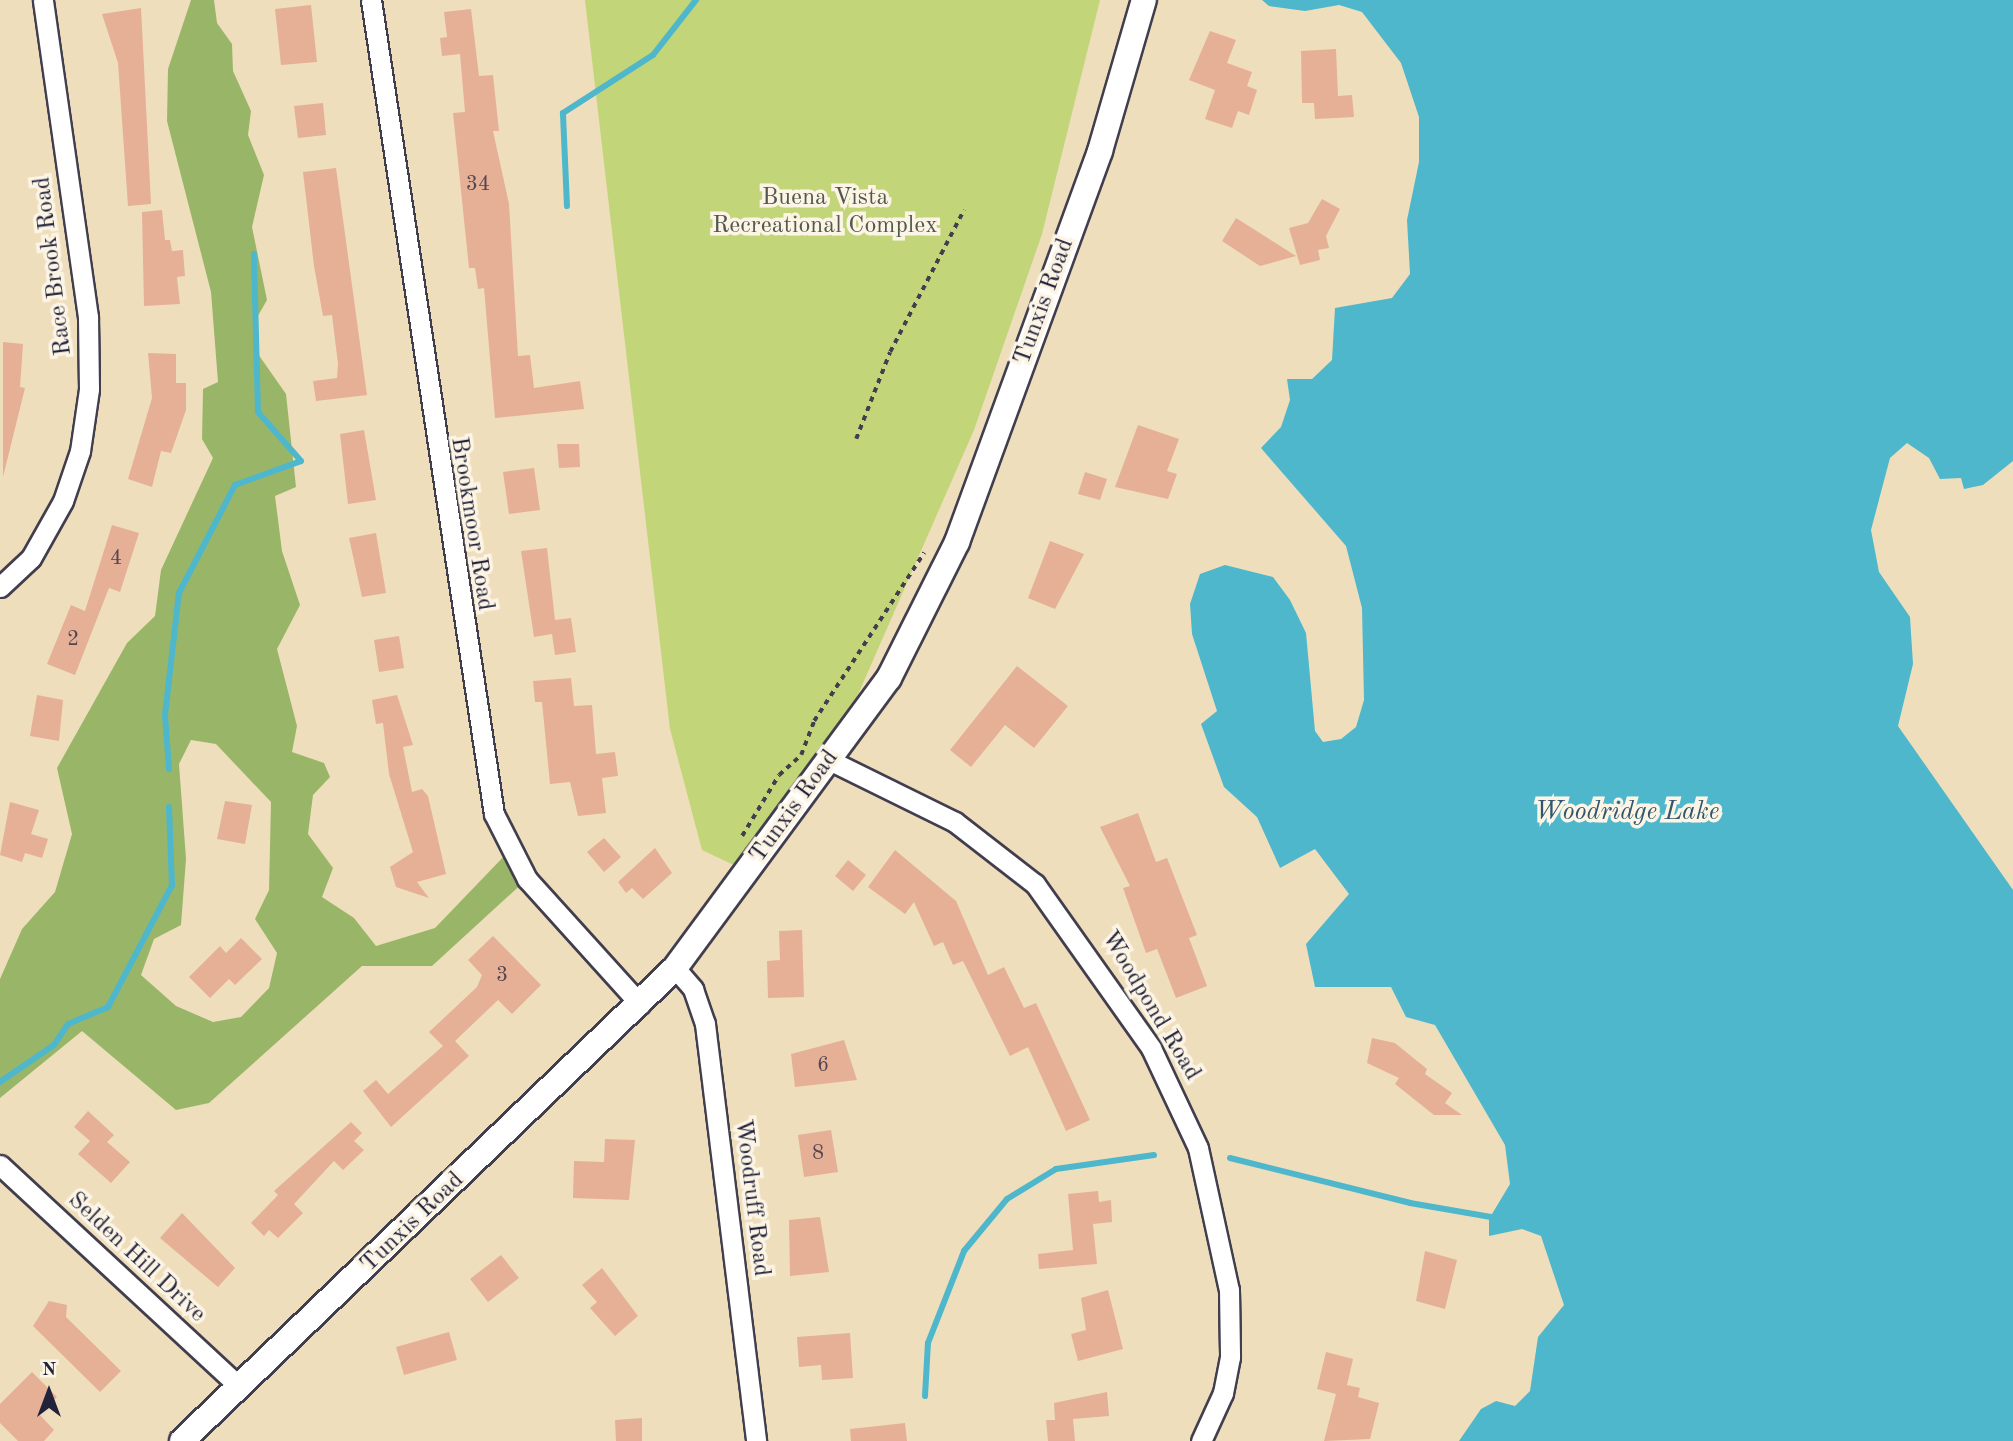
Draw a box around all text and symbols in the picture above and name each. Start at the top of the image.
house number: 34 [466,172,490,198]
street label: Race Brook Road [29,175,79,357]
park label: Buena Vista Recreational Complex [712,185,938,241]
street label: Tunxis Road [1009,235,1081,369]
street label: Brookmoor Road [443,435,499,613]
house number: 4 [110,546,122,572]
house number: 2 [67,627,79,653]
street label: Tunxis Road [744,745,846,869]
water label: Woodridge Lake [1535,797,1719,829]
street label: Woodpond Road [1094,926,1206,1086]
house number: 3 [496,963,508,989]
house number: 6 [817,1053,829,1079]
street label: Woodruff Road [727,1118,775,1278]
house number: 8 [812,1141,824,1167]
street label: Tunxis Road [355,1167,471,1279]
street label: Selden Hill Drive [61,1187,211,1329]
north arrow [14,1357,84,1427]
text: N [42,1361,56,1380]

